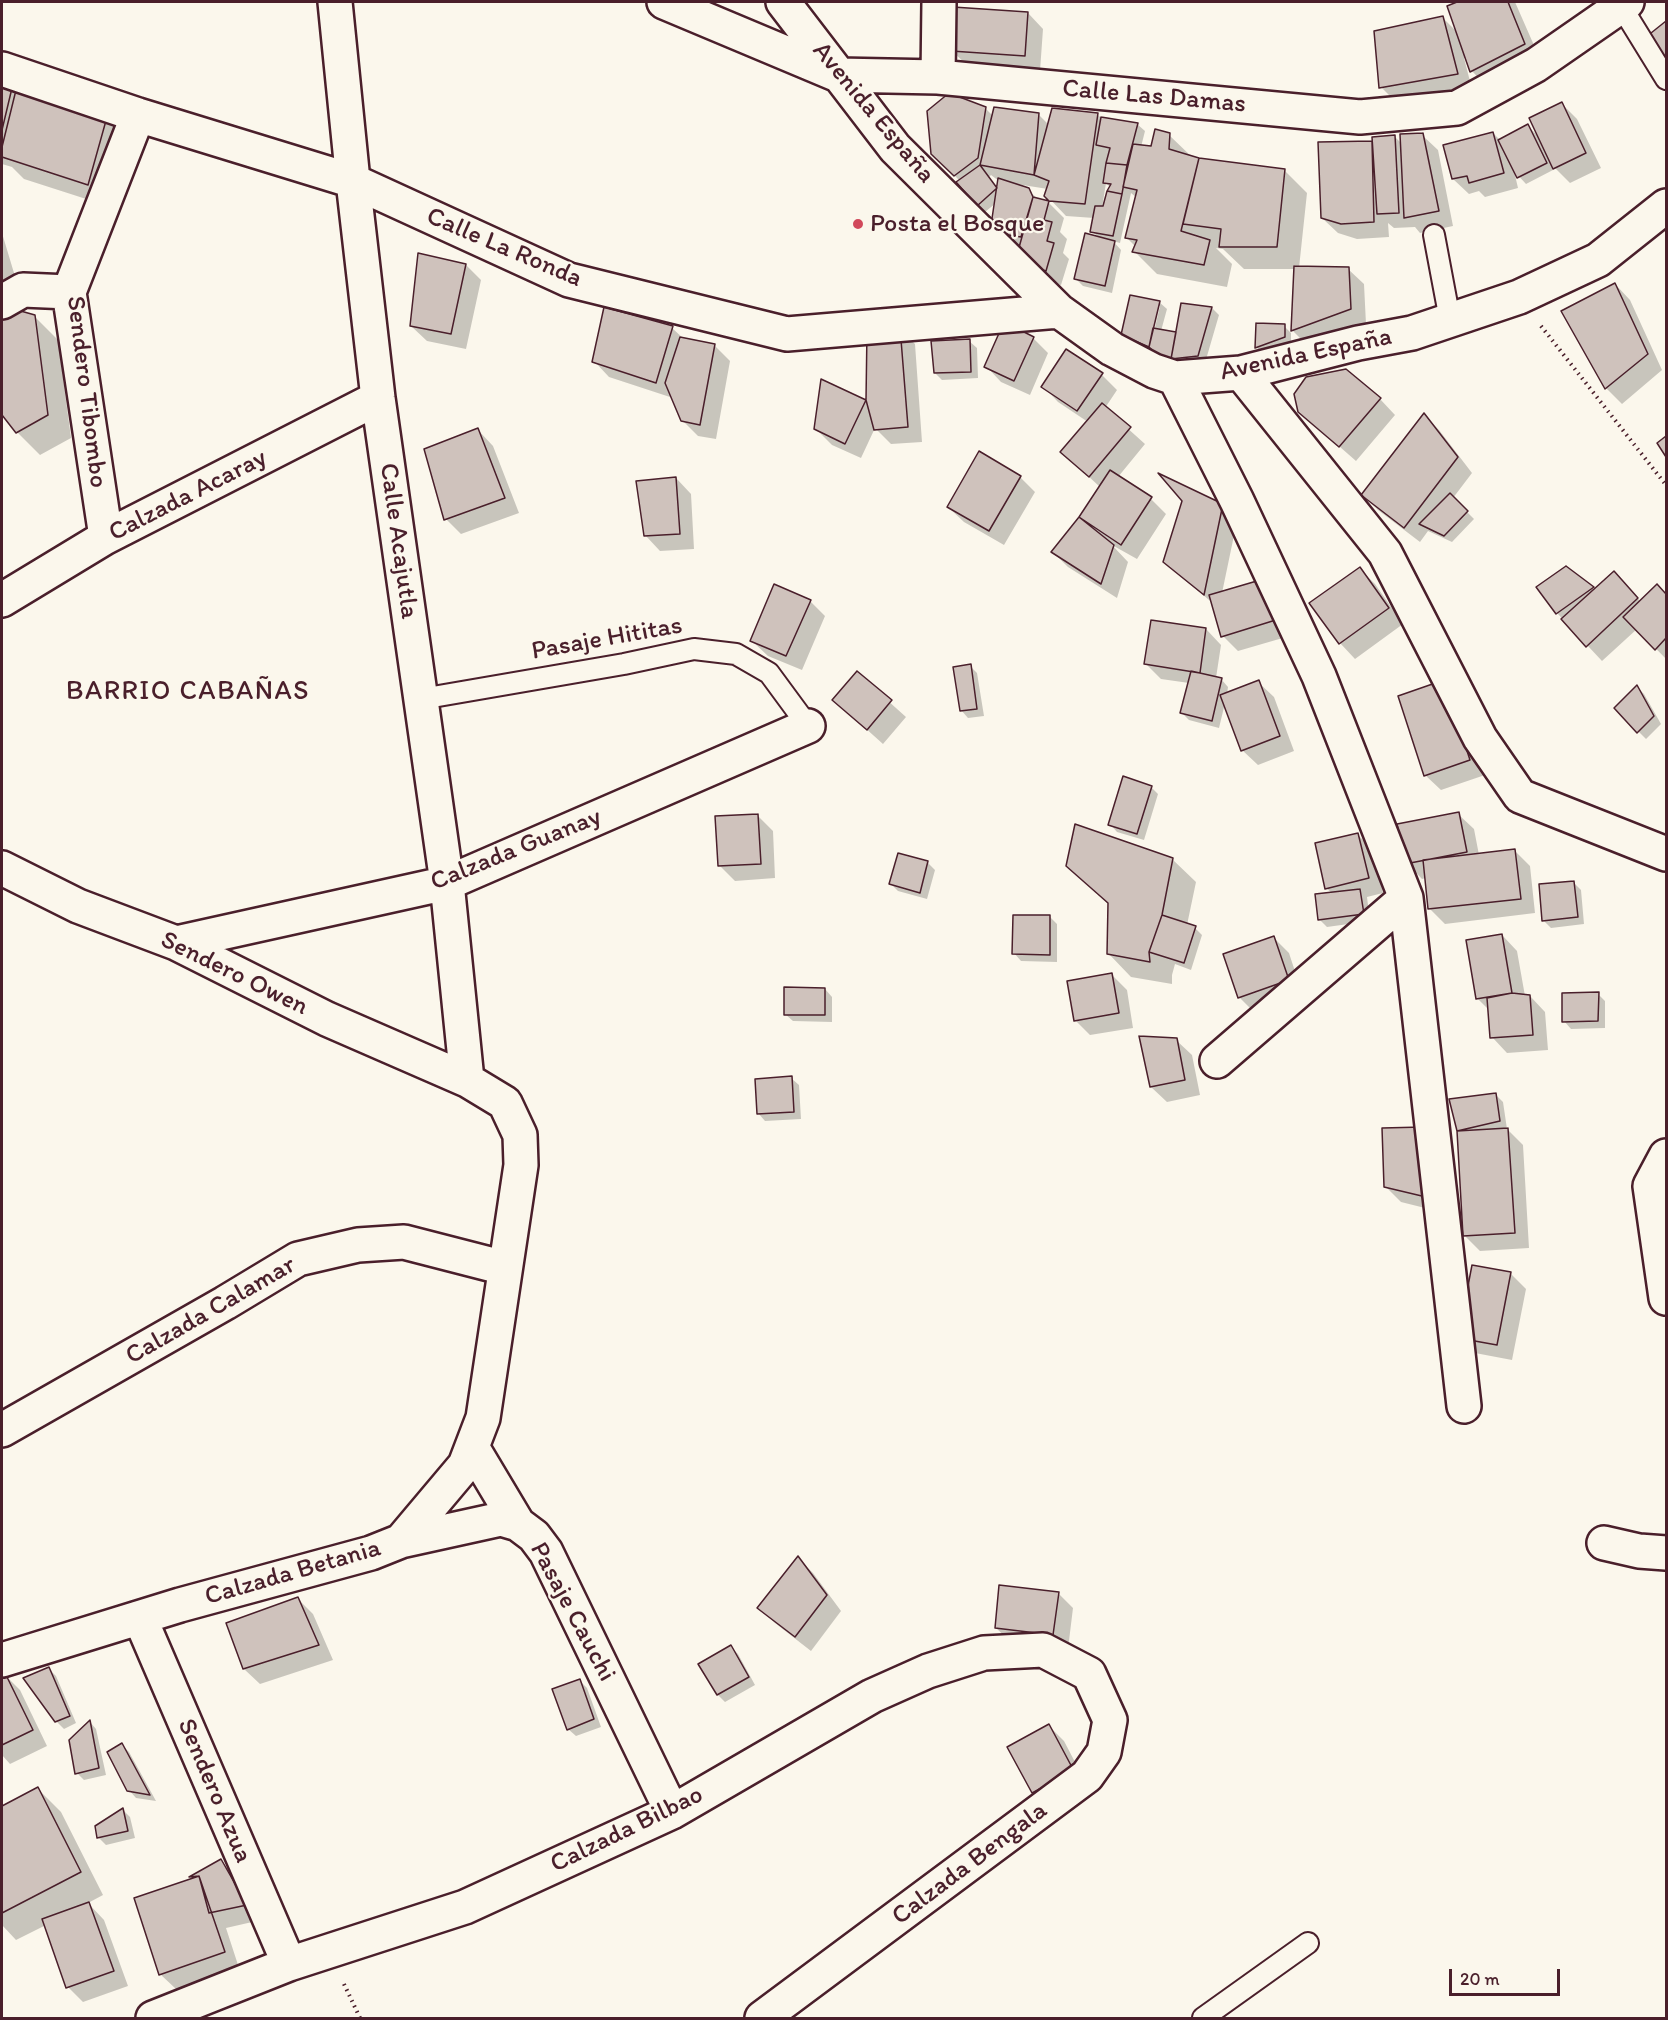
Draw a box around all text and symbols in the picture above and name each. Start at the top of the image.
street label: Avenida España [805,36,941,190]
street label: Calle Las Damas [1061,73,1247,121]
street label: Calle La Ronda [422,201,586,295]
place label: Posta el Bosque [870,208,1045,240]
marker: Posta el Bosque [851,217,865,231]
street label: Sendero Tibombo [59,294,113,490]
street label: Avenida España [1217,322,1395,388]
street label: Calzada Acaray [104,443,272,549]
street label: Calle Acajutla [372,461,424,621]
street label: Pasaje Hititas [529,610,685,668]
district label: BARRIO CABAÑAS [67,676,309,708]
street label: Calzada Guanay [426,802,606,898]
street label: Sendero Owen [155,925,313,1023]
street label: Calzada Calamar [121,1250,301,1372]
street label: Calzada Betania [201,1533,385,1613]
street label: Pasaje Cauchi [522,1537,622,1687]
street label: Sendero Azua [170,1714,258,1868]
street label: Calzada Bilbao [546,1780,708,1880]
street label: Calzada Bengala [886,1795,1054,1933]
scale bar [1452,1957,1563,1995]
text: 20 m [1460,1968,1500,1990]

